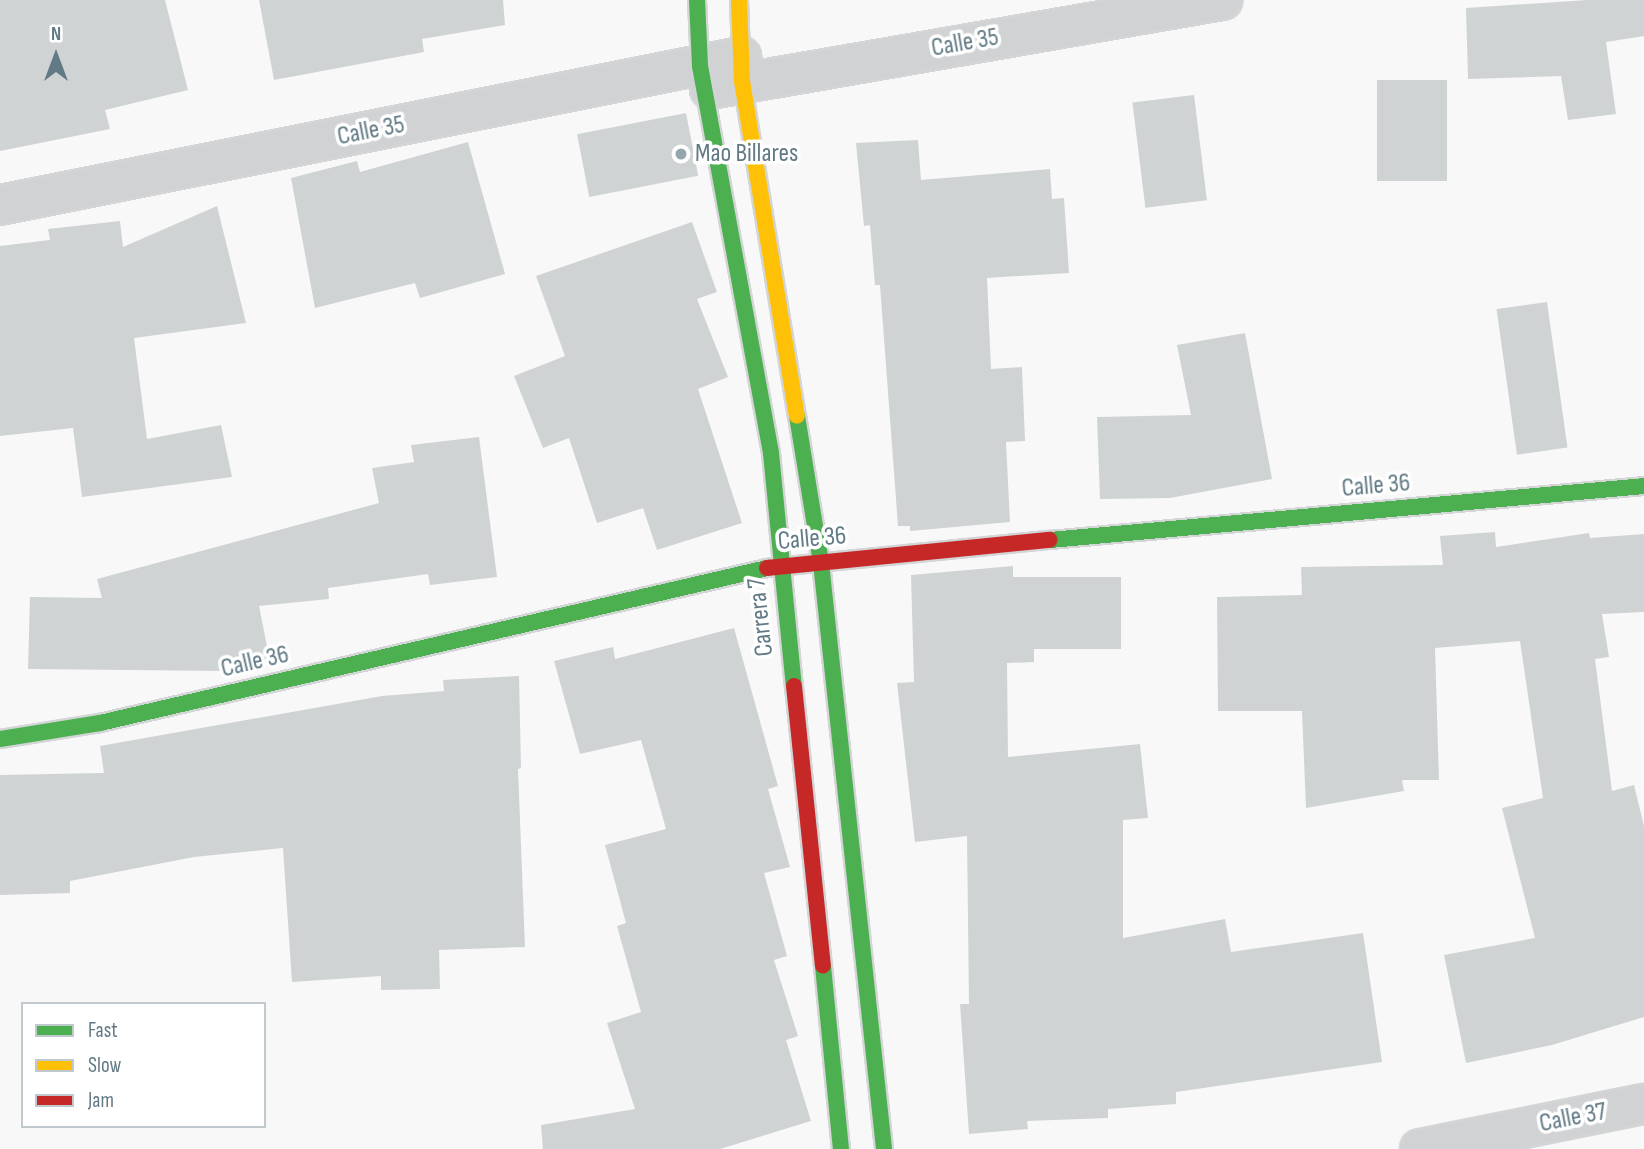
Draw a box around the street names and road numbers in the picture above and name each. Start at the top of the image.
street label: Calle 35 [929,22,1001,64]
street label: Calle 35 [335,109,407,153]
street label: Calle 36 [1340,467,1412,505]
street label: Calle 36 [776,520,848,558]
street label: Carrera 7 [741,576,781,658]
street label: Calle 36 [218,639,292,685]
street label: Calle 37 [1537,1096,1609,1140]

